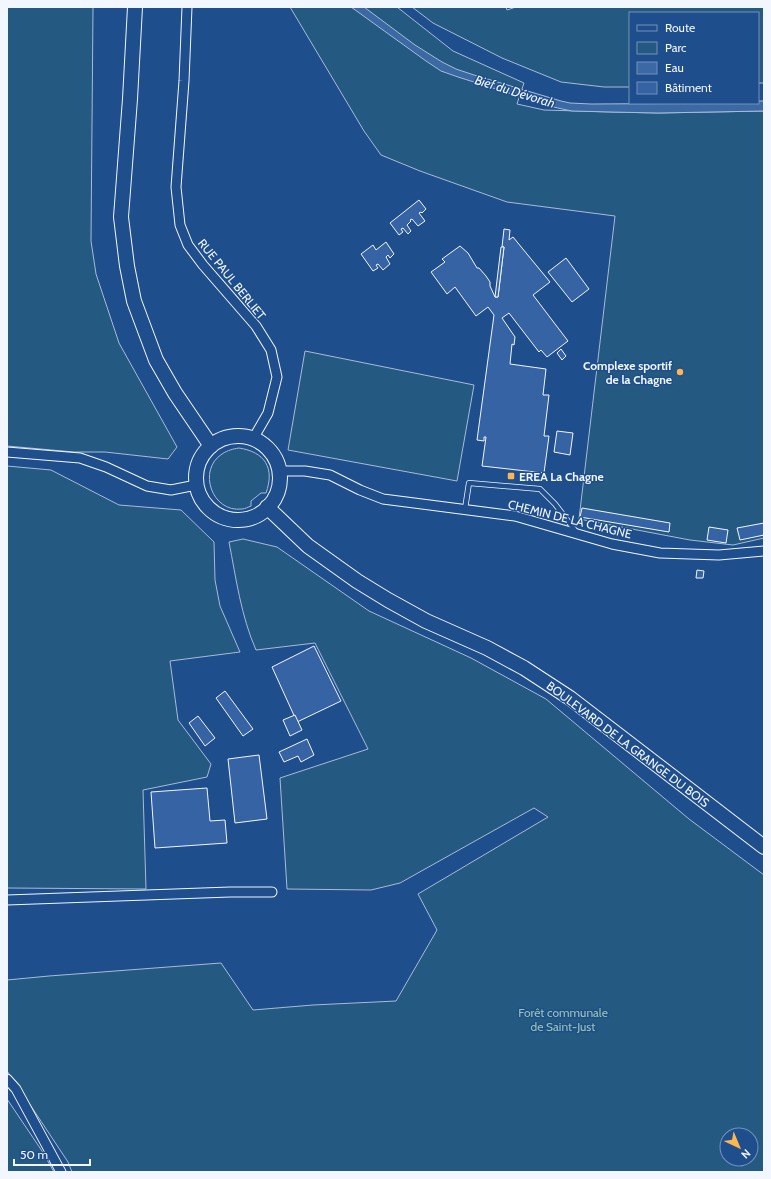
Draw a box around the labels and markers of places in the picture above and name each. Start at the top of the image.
place label: Complexe sportif de la Chagne [583,358,672,387]
marker: Complexe sportif de la Chagne [675,367,685,377]
place label: EREA La Chagne [519,469,604,484]
marker: EREA La Chagne [506,471,516,481]

